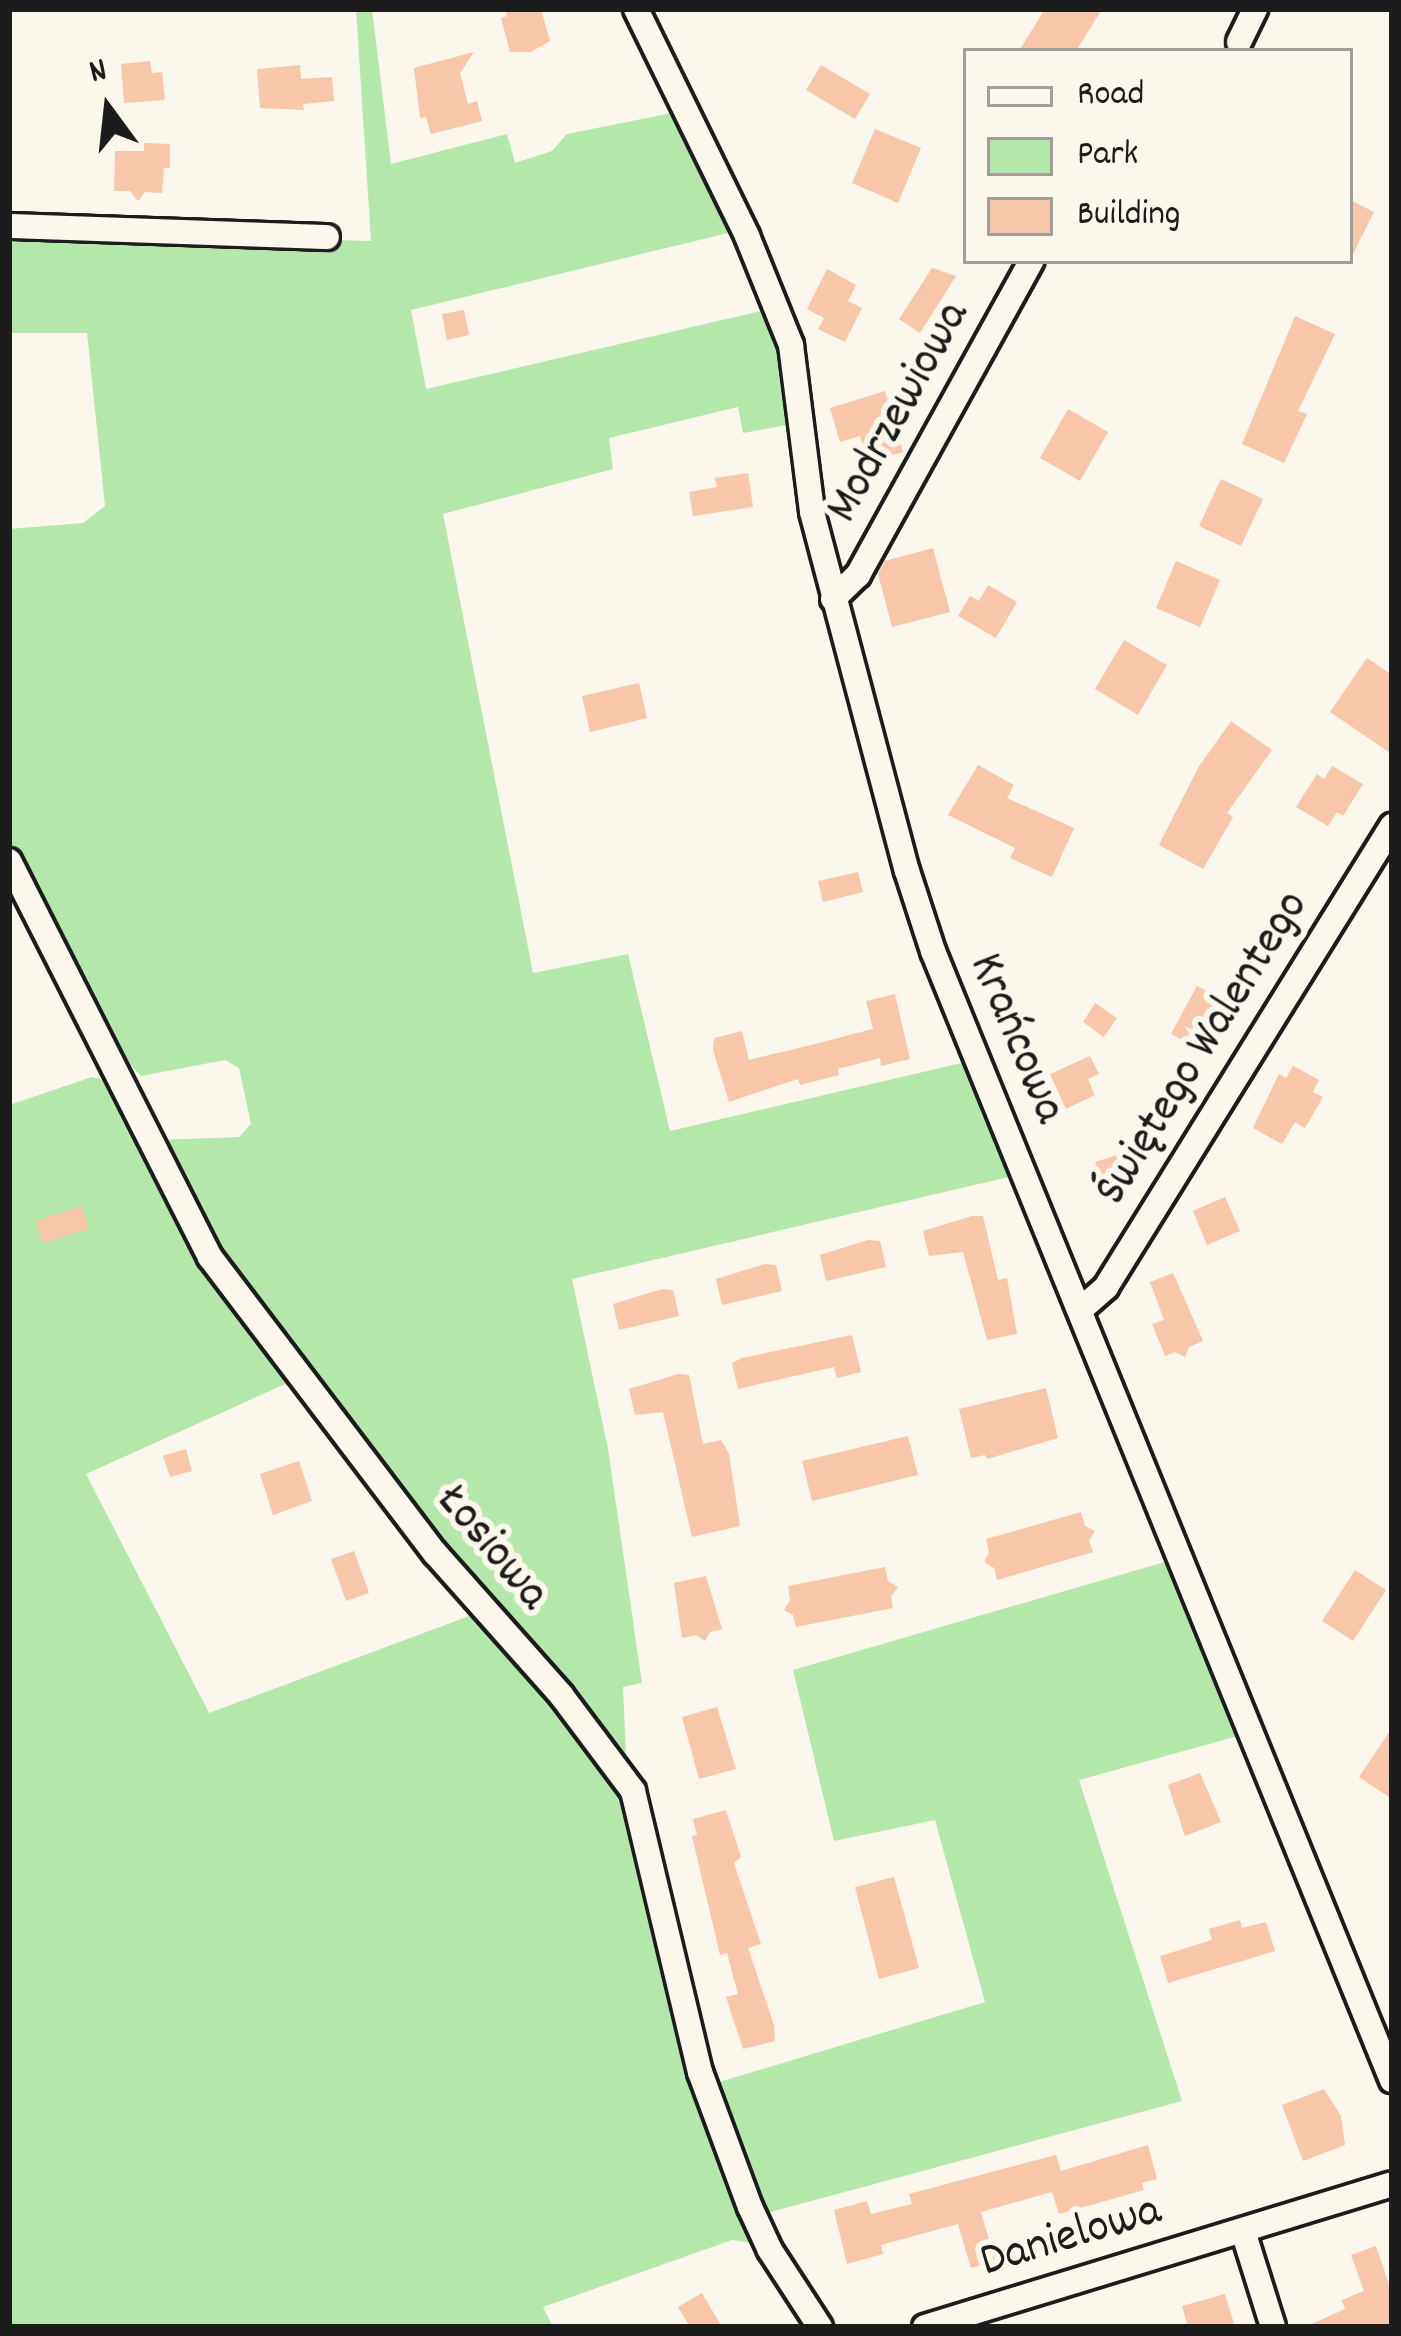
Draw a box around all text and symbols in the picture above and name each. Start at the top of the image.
north arrow [48,48,168,168]
text: N [85,48,113,98]
legend [963,48,1353,264]
text: Road [1077,70,1144,122]
text: Park [1077,130,1138,182]
text: Building [1077,190,1181,242]
street label: Modrzewiowa [816,292,984,534]
street label: Świętego Walentego [1085,882,1323,1216]
street label: Krańcowa [954,945,1076,1133]
street label: Łosiowa [422,1475,560,1623]
street label: Danielowa [974,2183,1168,2293]

